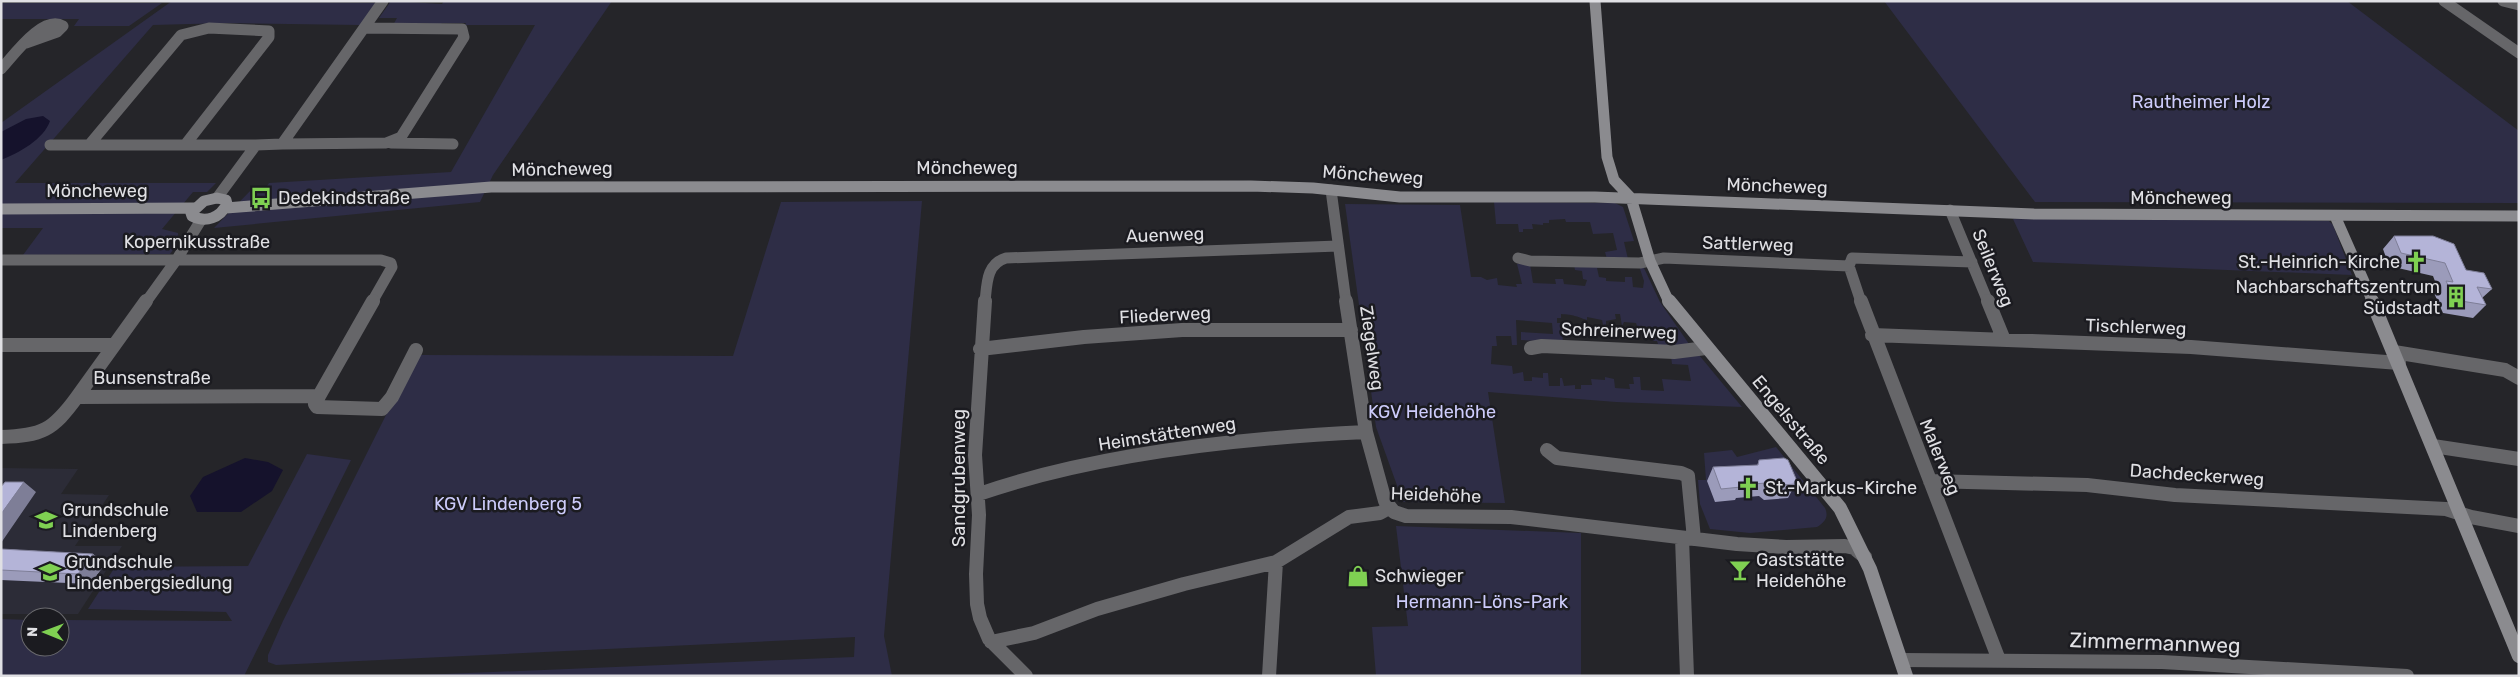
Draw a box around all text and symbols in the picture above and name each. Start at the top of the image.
park label: Rautheimer Holz [2132,91,2270,113]
street label: Möncheweg [511,157,613,181]
street label: Möncheweg [916,157,1018,179]
street label: Möncheweg [1322,160,1424,190]
street label: Möncheweg [1726,173,1828,199]
street label: Möncheweg [46,180,148,202]
bus stop icon: Dedekindstraße [248,185,274,211]
place label: Dedekindstraße [278,187,410,209]
street label: Möncheweg [2130,187,2232,209]
street label: Auenweg [1125,223,1205,247]
street label: Seilerweg [1967,226,2019,310]
street label: Kopernikusstraße [124,231,270,253]
street label: Sattlerweg [1702,231,1794,257]
church icon: St.-Heinrich-Kirche [2403,249,2429,275]
place label: St.-Heinrich-Kirche [2238,251,2400,273]
place label: Nachbarschaftszentrum Südstadt [2235,276,2440,319]
building icon: Nachbarschaftszentrum Südstadt [2443,284,2469,310]
street label: Fliederweg [1119,302,1211,328]
street label: Ziegelweg [1355,304,1389,392]
street label: Tischlerweg [2085,314,2187,340]
street label: Schreinerweg [1561,318,1677,344]
street label: Bunsenstraße [93,367,211,389]
street label: Engelsstraße [1747,371,1835,469]
park label: KGV Heidehöhe [1368,401,1496,423]
street label: Sandgrubenweg [948,409,970,547]
street label: Heimstättenweg [1096,412,1238,456]
street label: Malerweg [1915,416,1965,498]
street label: Dachdeckerweg [2129,459,2265,491]
church icon: St.-Markus-Kirche [1735,475,1761,501]
place label: St.-Markus-Kirche [1765,477,1917,499]
street label: Heidehöhe [1390,482,1482,508]
park label: KGV Lindenberg 5 [434,493,582,515]
place label: Grundschule Lindenberg [62,499,169,542]
school or university icon: Grundschule Lindenberg [33,507,59,533]
place label: Gaststätte Heidehöhe [1756,549,1846,592]
place label: Grundschule Lindenbergsiedlung [66,551,232,594]
bar icon: Gaststätte Heidehöhe [1727,557,1753,583]
school or university icon: Grundschule Lindenbergsiedlung [37,559,63,585]
shop icon: Schwieger [1345,563,1371,589]
place label: Schwieger [1375,565,1464,587]
park label: Hermann-Löns-Park [1396,591,1569,613]
north arrow [20,607,70,657]
text: N [24,627,41,637]
street label: Zimmermannweg [2069,627,2241,658]

